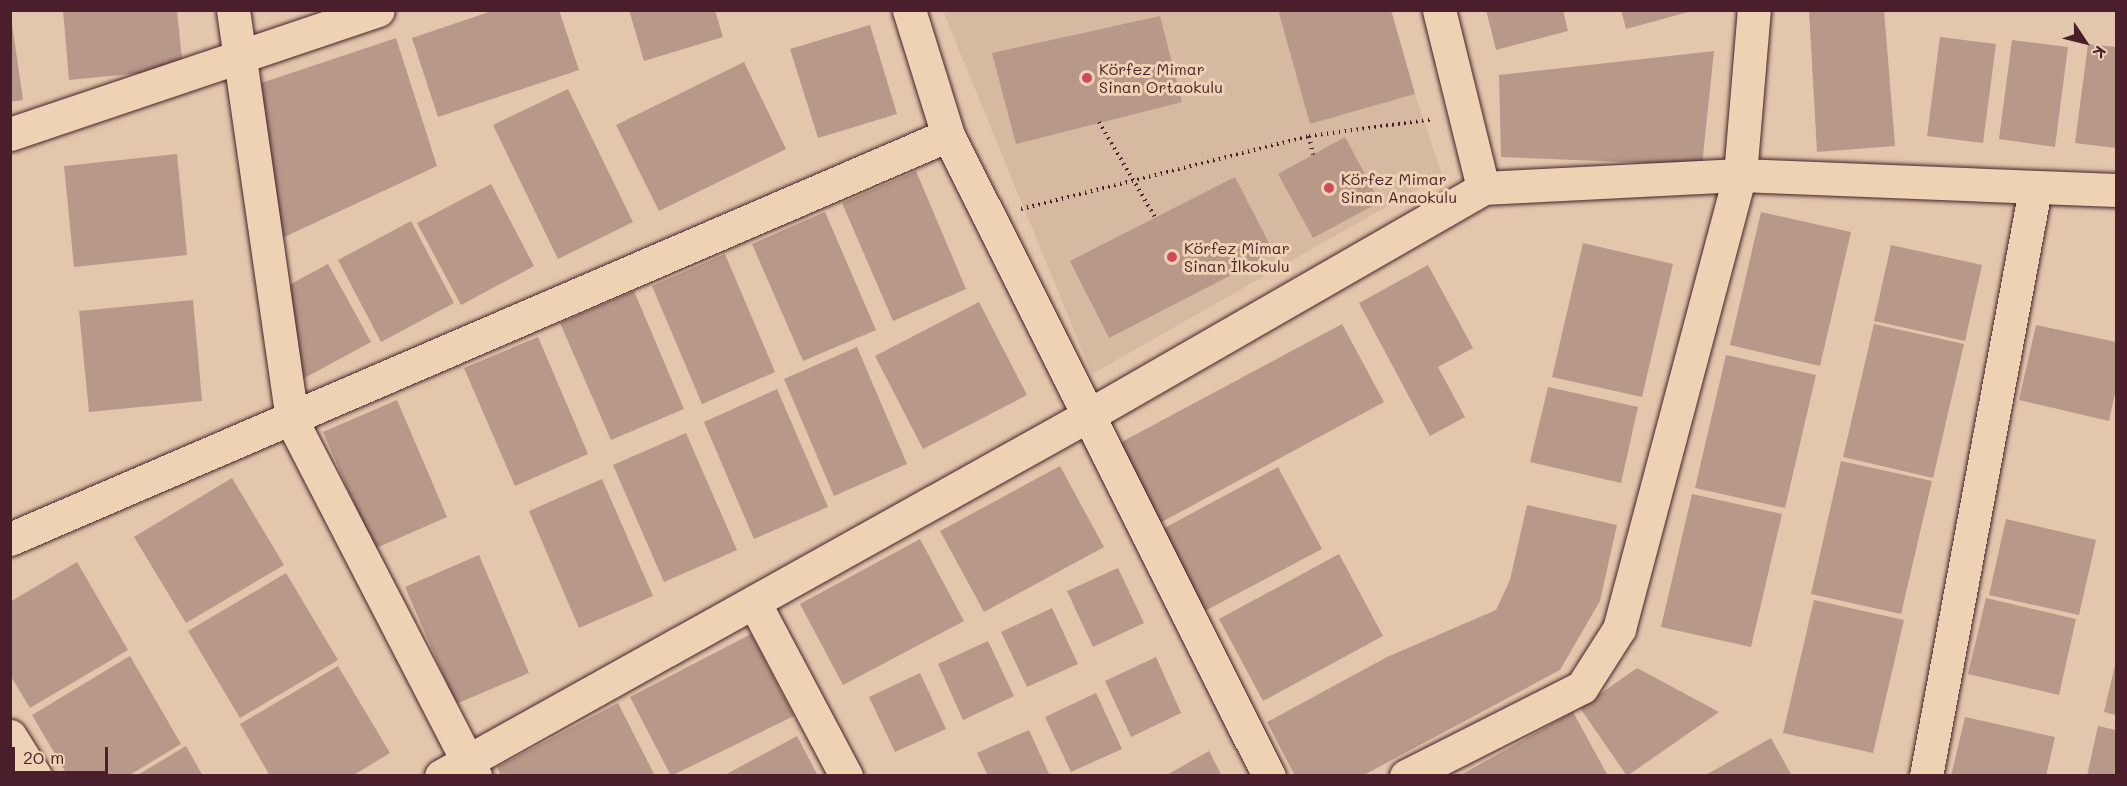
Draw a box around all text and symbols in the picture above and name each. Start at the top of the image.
north arrow [2055,12,2115,72]
text: K [2089,42,2112,63]
place label: Körfez Mimar Sinan Ortaokulu [1099,59,1223,97]
marker: Körfez Mimar Sinan Ortaokulu [1080,71,1094,85]
place label: Körfez Mimar Sinan Anaokulu [1341,169,1457,207]
marker: Körfez Mimar Sinan Anaokulu [1322,181,1336,195]
place label: Körfez Mimar Sinan İlkokulu [1184,238,1290,276]
marker: Körfez Mimar Sinan İlkokulu [1165,250,1179,264]
scale bar [15,735,111,773]
text: 20 m [23,745,64,769]

